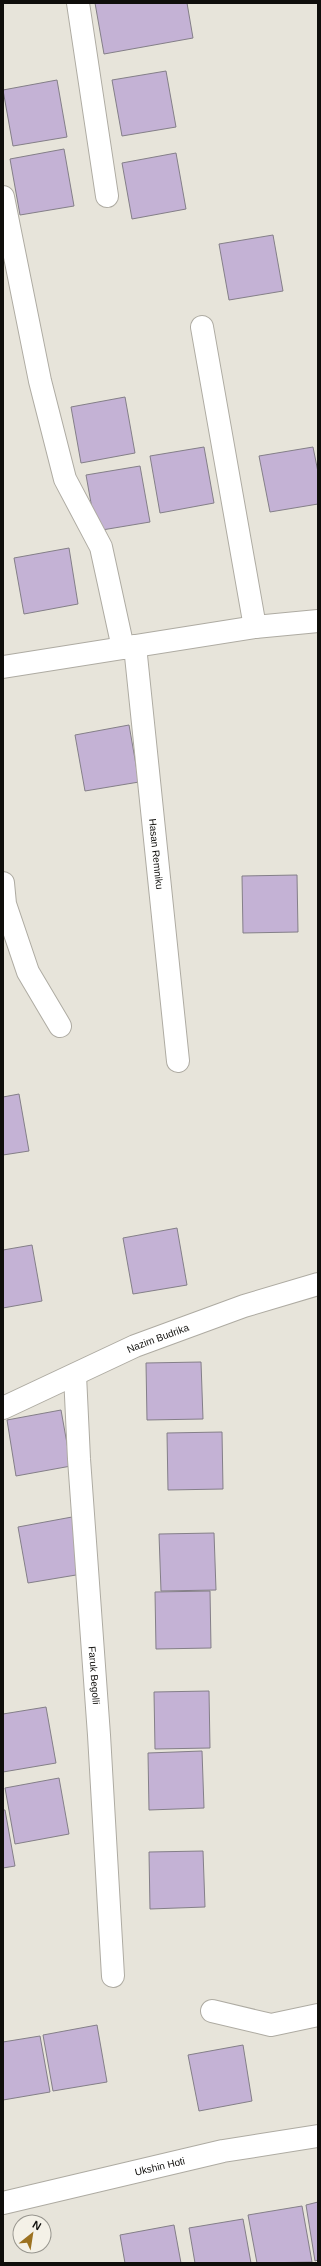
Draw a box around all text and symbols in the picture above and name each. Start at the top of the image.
street label: Hasan Remniku [147,818,166,890]
street label: Nazim Budrika [125,1321,191,1355]
street label: Faruk Begolli [87,1646,102,1705]
street label: Ukshin Hoti [134,2155,186,2177]
north arrow [12,2214,52,2254]
text: N [31,2218,43,2233]

